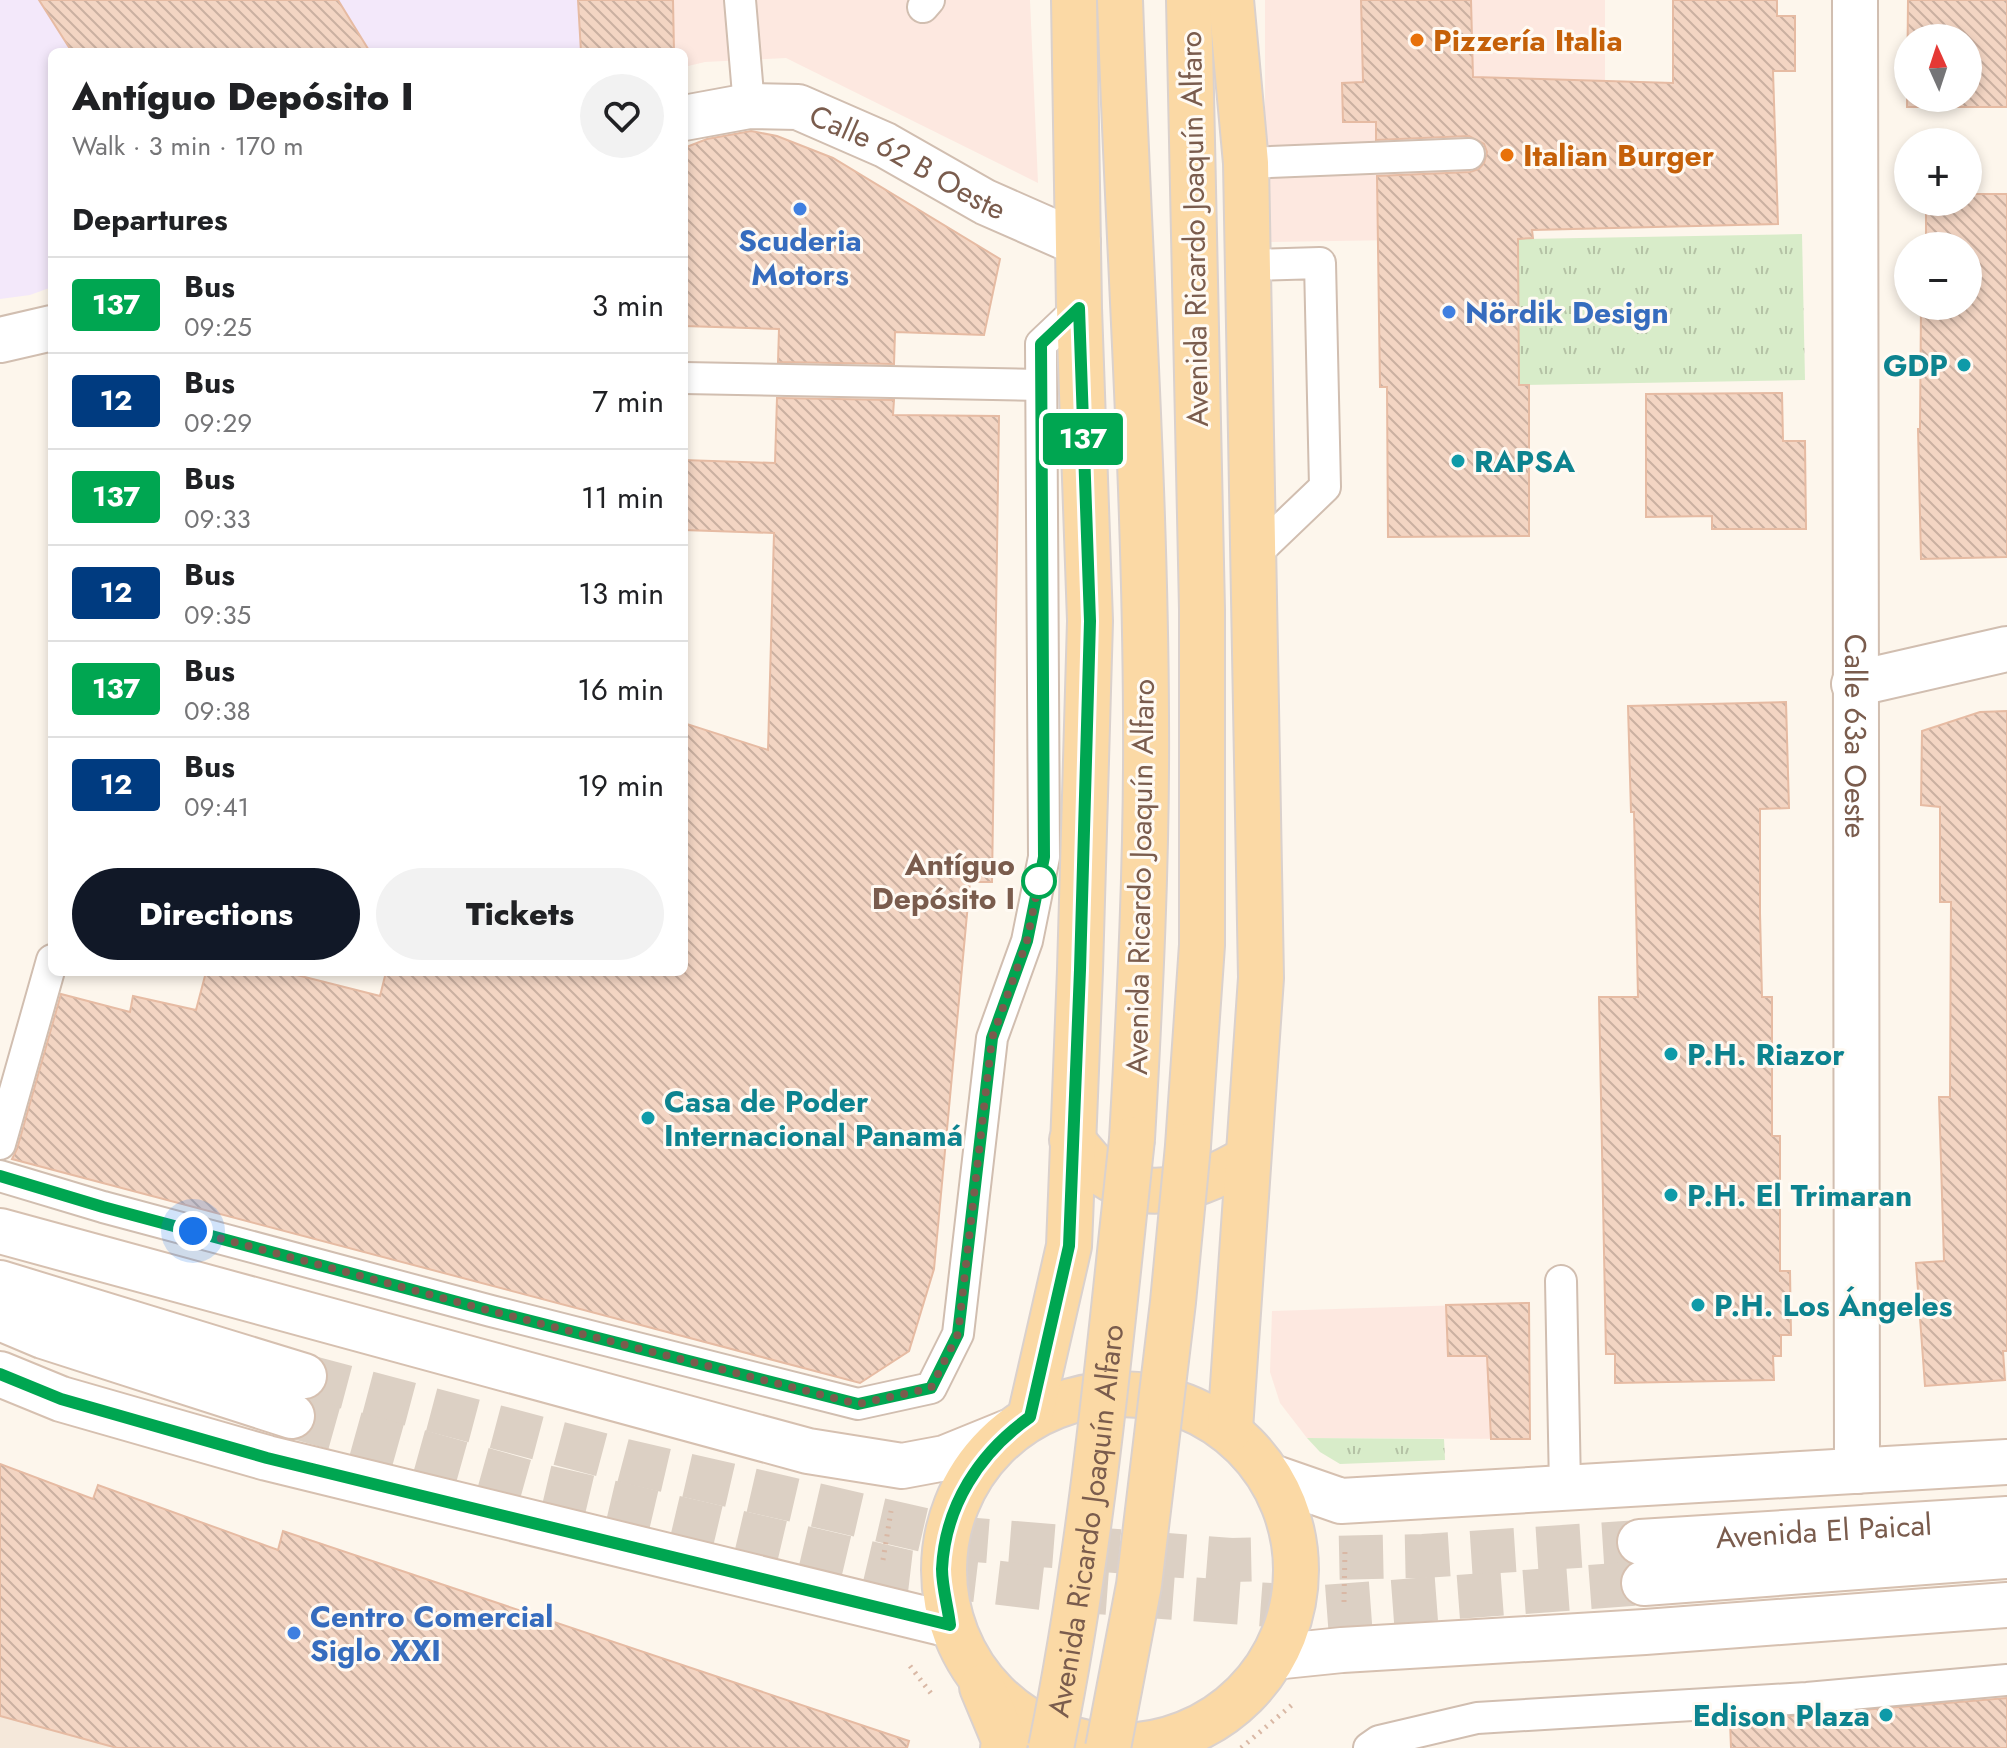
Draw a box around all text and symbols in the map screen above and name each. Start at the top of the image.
place label: Pizzería Italia [1433,19,1623,62]
north arrow [1894,24,1982,112]
map controls [1894,24,1982,320]
street label: Avenida Ricardo Joaquín Alfaro [1169,31,1219,427]
marker: Pizzería Italia [1408,31,1426,49]
text: Antíguo Depósito I [72,69,414,124]
button: heart [580,74,664,158]
street label: Calle 62 B Oeste [803,93,1013,230]
text: Walk · 3 min · 170 m [72,127,304,165]
button: + [1894,128,1982,216]
place label: Italian Burger [1523,134,1715,177]
marker: Italian Burger [1498,146,1516,164]
text: Departures [72,198,228,241]
marker: Scuderia Motors [791,200,809,218]
place label: Scuderia Motors [738,219,862,296]
button: − [1894,232,1982,320]
text: Bus [184,265,235,308]
text: 137 [92,284,140,325]
text: 3 min [592,284,664,327]
place label: Nördik Design [1465,291,1669,334]
marker: Nördik Design [1440,303,1458,321]
text: 09:25 [184,308,252,346]
place label: GDP [1883,344,1948,387]
marker: GDP [1955,356,1973,374]
text: Bus [184,361,235,404]
text: 12 [100,380,132,421]
text: 7 min [592,380,664,423]
text: 09:29 [184,404,252,442]
line badge: 137 [1037,413,1129,465]
text: 137 [1059,418,1107,459]
place label: RAPSA [1474,440,1576,483]
marker: RAPSA [1449,452,1467,470]
text: Bus [184,457,235,500]
text: 137 [92,476,140,517]
text: 11 min [581,476,664,519]
text: 09:33 [184,500,251,538]
text: Bus [184,553,235,596]
text: 12 [100,572,132,613]
text: 13 min [578,572,664,615]
text: 09:35 [184,596,251,634]
street label: Calle 63a Oeste [1834,634,1878,838]
text: Bus [184,649,235,692]
text: 137 [92,668,140,709]
text: 16 min [577,668,664,711]
street label: Avenida Ricardo Joaquín Alfaro [1115,679,1165,1075]
text: 09:38 [184,692,251,730]
text: Bus [184,745,235,788]
text: 12 [100,764,132,805]
text: 19 min [577,764,664,807]
text: 09:41 [184,788,249,826]
place label: Antíguo Depósito I [872,843,1015,920]
marker: Antíguo Depósito I [1022,864,1056,898]
button: Directions [72,868,360,960]
button: Tickets [376,868,664,960]
place label: P.H. Riazor [1687,1033,1845,1076]
marker: P.H. Riazor [1662,1045,1680,1063]
place label: Casa de Poder Internacional Panamá [664,1080,963,1157]
marker: Casa de Poder Internacional Panamá [639,1109,657,1127]
place label: P.H. El Trimaran [1687,1174,1912,1217]
marker: P.H. El Trimaran [1662,1186,1680,1204]
your location [173,1211,213,1251]
place label: P.H. Los Ángeles [1714,1284,1952,1327]
marker: P.H. Los Ángeles [1689,1296,1707,1314]
street label: Avenida Ricardo Joaquín Alfaro [1036,1322,1134,1721]
street label: Avenida El Paical [1714,1502,1933,1559]
place label: Centro Comercial Siglo XXI [310,1595,553,1672]
marker: Centro Comercial Siglo XXI [285,1624,303,1642]
place label: Edison Plaza [1693,1694,1870,1737]
marker: Edison Plaza [1877,1706,1895,1724]

